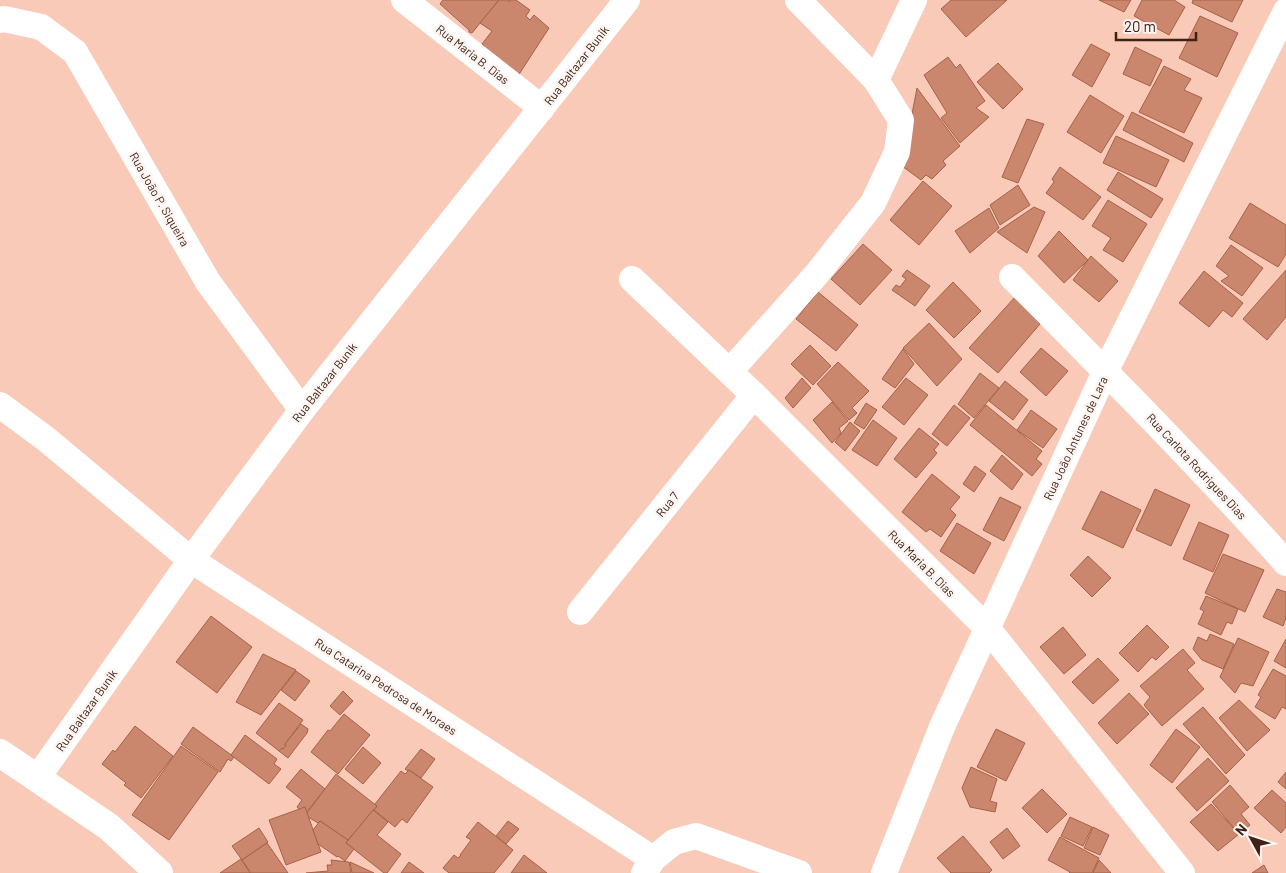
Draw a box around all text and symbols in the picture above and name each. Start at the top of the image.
scale bar [1116,10,1196,42]
text: 20 m [1124,17,1156,35]
street label: Rua Maria B. Dias [434,21,512,87]
street label: Rua Baltazar Bunik [541,23,611,107]
street label: Rua João P. Siqueira [127,149,193,249]
street label: Rua Baltazar Bunik [289,340,359,424]
street label: Rua João Antunes de Lara [1040,374,1110,502]
street label: Rua Carlota Rodrigues Dias [1144,410,1250,522]
street label: Rua 7 [653,488,681,519]
street label: Rua Maria B. Dias [886,527,958,599]
street label: Rua Catarina Pedrosa de Moraes [312,635,460,737]
street label: Rua Baltazar Bunik [53,666,119,754]
north arrow [1226,813,1276,863]
text: N [1231,820,1250,838]

